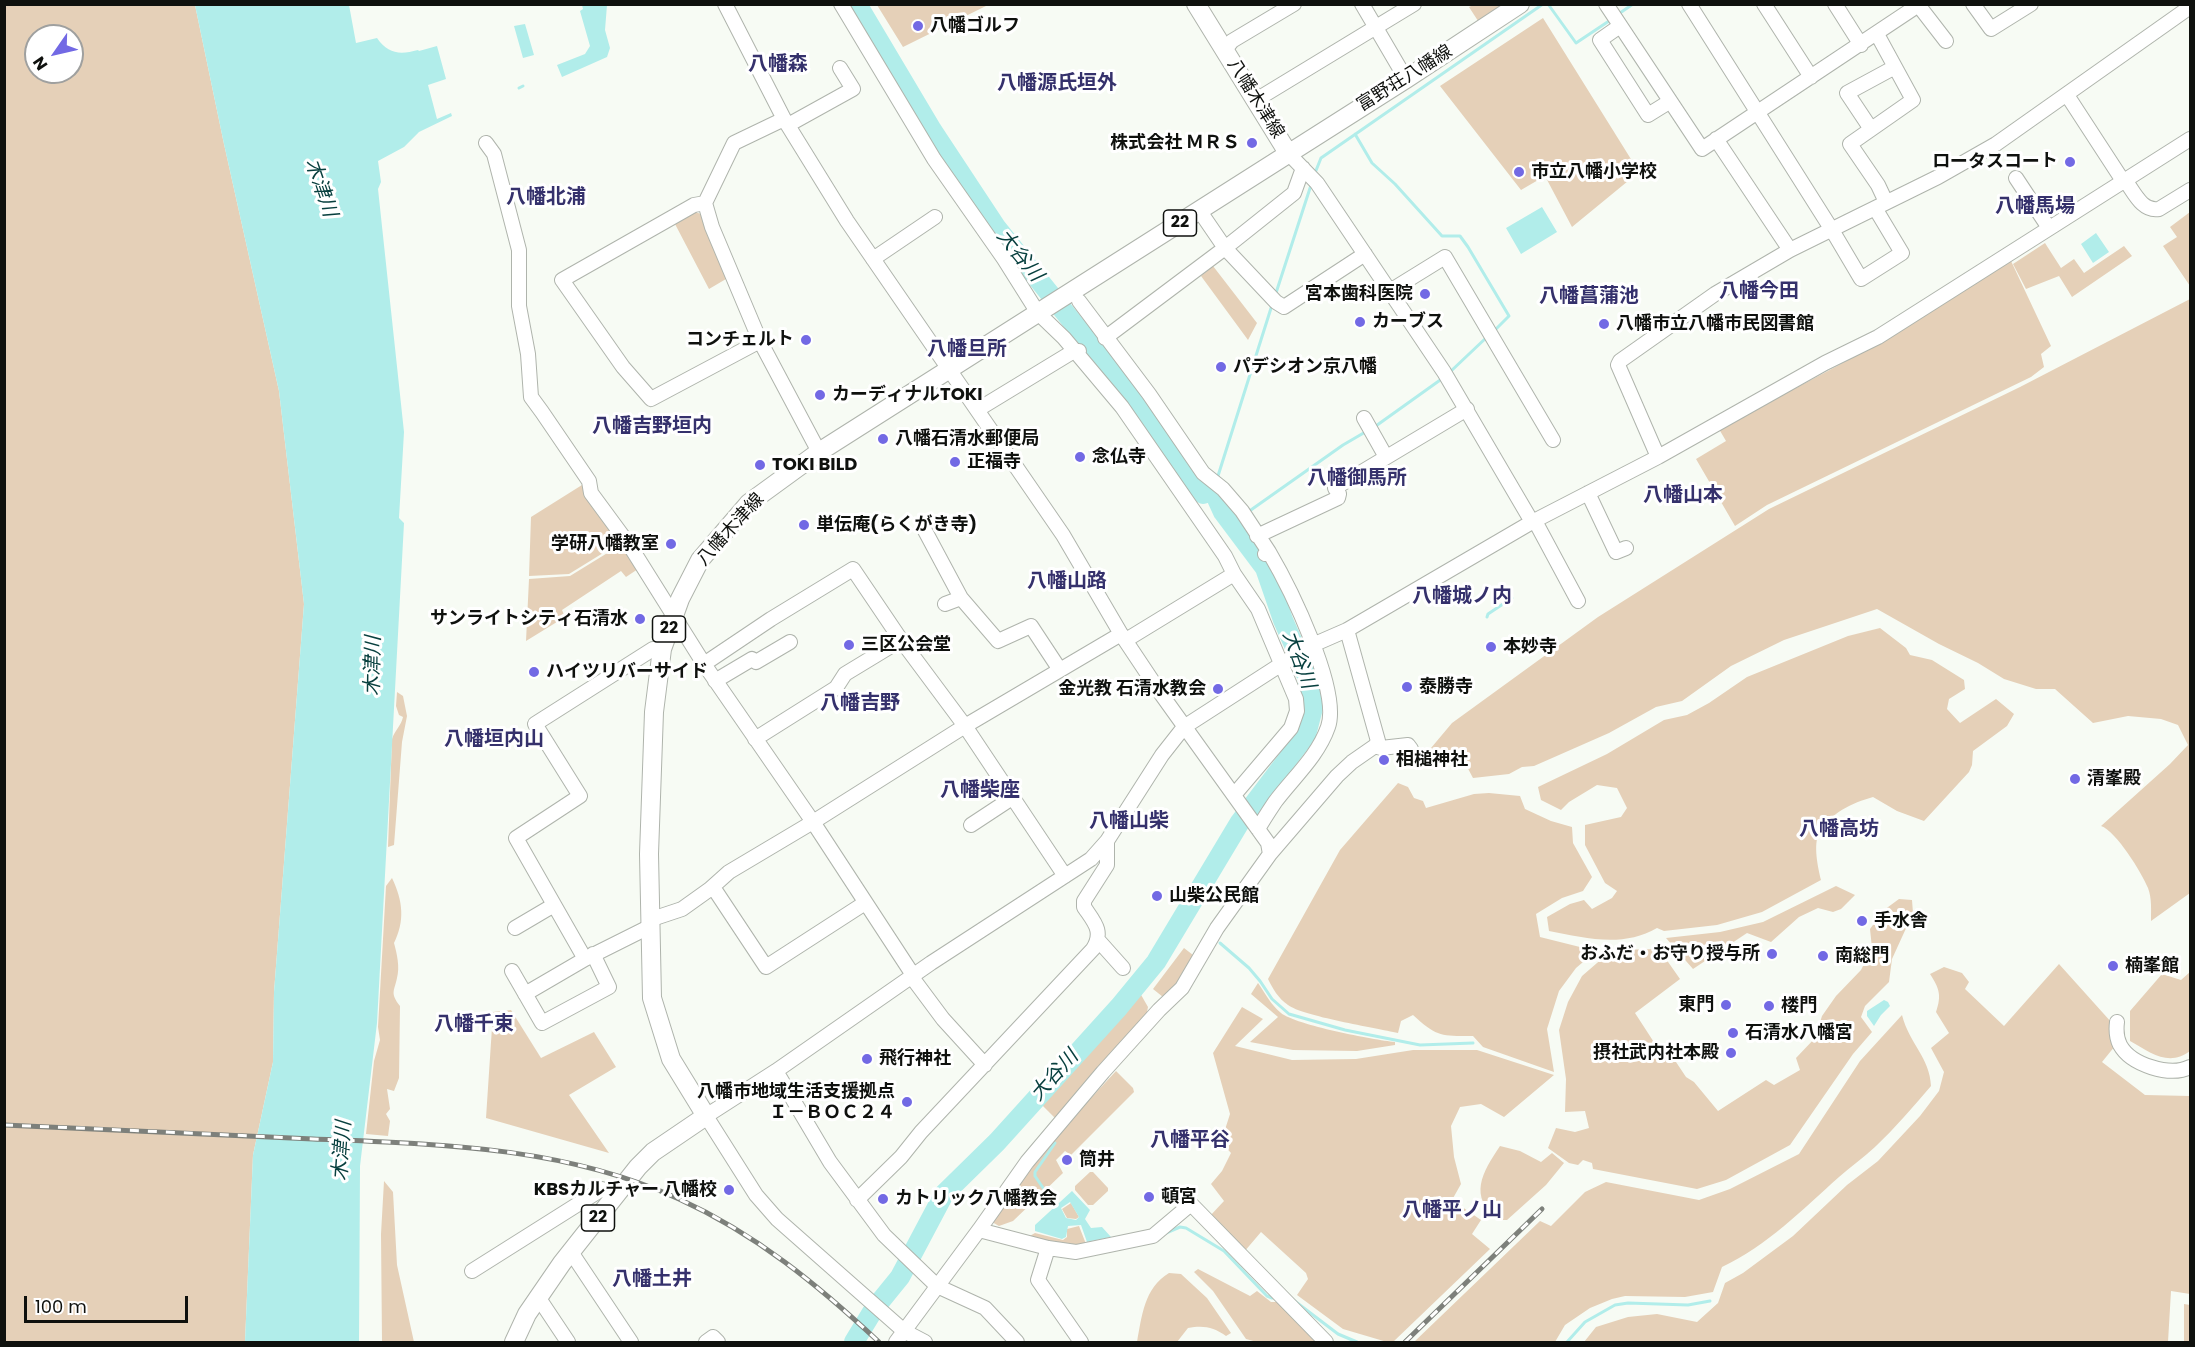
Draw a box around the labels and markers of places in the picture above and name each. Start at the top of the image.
place label: 八幡ゴルフ [930,15,1020,37]
marker: 八幡ゴルフ [911,19,925,33]
place label: 株式会社 ＭＲＳ [1110,132,1240,154]
marker: 株式会社 ＭＲＳ [1245,136,1259,150]
place label: ロータスコート [1932,151,2058,173]
marker: ロータスコート [2063,155,2077,169]
place label: 市立八幡小学校 [1531,161,1657,183]
marker: 市立八幡小学校 [1512,165,1526,179]
place label: 宮本歯科医院 [1305,283,1413,305]
marker: 宮本歯科医院 [1418,287,1432,301]
place label: カーブス [1372,311,1444,333]
place label: 八幡市立八幡市民図書館 [1616,313,1814,335]
marker: カーブス [1353,315,1367,329]
marker: 八幡市立八幡市民図書館 [1597,317,1611,331]
place label: コンチェルト [686,329,794,351]
marker: コンチェルト [799,333,813,347]
place label: パデシオン京八幡 [1233,356,1377,378]
marker: パデシオン京八幡 [1214,360,1228,374]
place label: カーディナルTOKI [832,384,983,406]
marker: カーディナルTOKI [813,388,827,402]
place label: 八幡石清水郵便局 [895,428,1039,450]
marker: 八幡石清水郵便局 [876,432,890,446]
place label: 念仏寺 [1092,446,1146,468]
marker: 念仏寺 [1073,450,1087,464]
place label: 正福寺 [967,451,1021,473]
place label: TOKI BILD [772,454,857,476]
marker: 正福寺 [948,455,962,469]
marker: TOKI BILD [753,458,767,472]
place label: 単伝庵(らくがき寺) [816,514,977,536]
marker: 単伝庵(らくがき寺) [797,518,811,532]
place label: 学研八幡教室 [551,533,659,555]
marker: 学研八幡教室 [664,537,678,551]
place label: サンライトシティ石清水 [430,608,628,630]
marker: サンライトシティ石清水 [633,612,647,626]
place label: 三区公会堂 [861,634,951,656]
place label: 本妙寺 [1503,636,1557,658]
marker: 三区公会堂 [842,638,856,652]
marker: 本妙寺 [1484,640,1498,654]
place label: ハイツリバーサイド [546,661,708,683]
marker: ハイツリバーサイド [527,665,541,679]
place label: 泰勝寺 [1419,676,1473,698]
place label: 金光教 石清水教会 [1058,678,1206,700]
marker: 泰勝寺 [1400,680,1414,694]
marker: 金光教 石清水教会 [1211,682,1225,696]
place label: 相槌神社 [1396,749,1468,771]
marker: 相槌神社 [1377,753,1391,767]
place label: 清峯殿 [2087,768,2141,790]
marker: 清峯殿 [2068,772,2082,786]
place label: 山柴公民館 [1169,885,1259,907]
marker: 山柴公民館 [1150,889,1164,903]
place label: 手水舎 [1874,910,1928,932]
marker: 手水舎 [1855,914,1869,928]
place label: おふだ・お守り授与所 [1580,943,1760,965]
place label: 南総門 [1835,945,1889,967]
marker: おふだ・お守り授与所 [1765,947,1779,961]
marker: 南総門 [1816,949,1830,963]
place label: 楠峯館 [2125,955,2179,977]
marker: 楠峯館 [2106,959,2120,973]
place label: 東門 [1678,994,1714,1016]
place label: 楼門 [1781,995,1817,1017]
marker: 東門 [1719,998,1733,1012]
marker: 楼門 [1762,999,1776,1013]
place label: 石清水八幡宮 [1745,1022,1853,1044]
marker: 石清水八幡宮 [1726,1026,1740,1040]
place label: 摂社武内社本殿 [1593,1042,1719,1064]
marker: 摂社武内社本殿 [1724,1046,1738,1060]
place label: 飛行神社 [879,1048,951,1070]
marker: 飛行神社 [860,1052,874,1066]
place label: 八幡市地域生活支援拠点 Ｉ－ＢＯＣ２４ [697,1081,895,1124]
marker: 八幡市地域生活支援拠点 Ｉ－ＢＯＣ２４ [900,1095,914,1109]
place label: 筒井 [1079,1149,1115,1171]
marker: 筒井 [1060,1153,1074,1167]
place label: KBSカルチャー 八幡校 [534,1179,717,1201]
marker: KBSカルチャー 八幡校 [722,1183,736,1197]
place label: 頓宮 [1161,1186,1197,1208]
place label: カトリック八幡教会 [895,1188,1057,1210]
marker: 頓宮 [1142,1190,1156,1204]
marker: カトリック八幡教会 [876,1192,890,1206]

